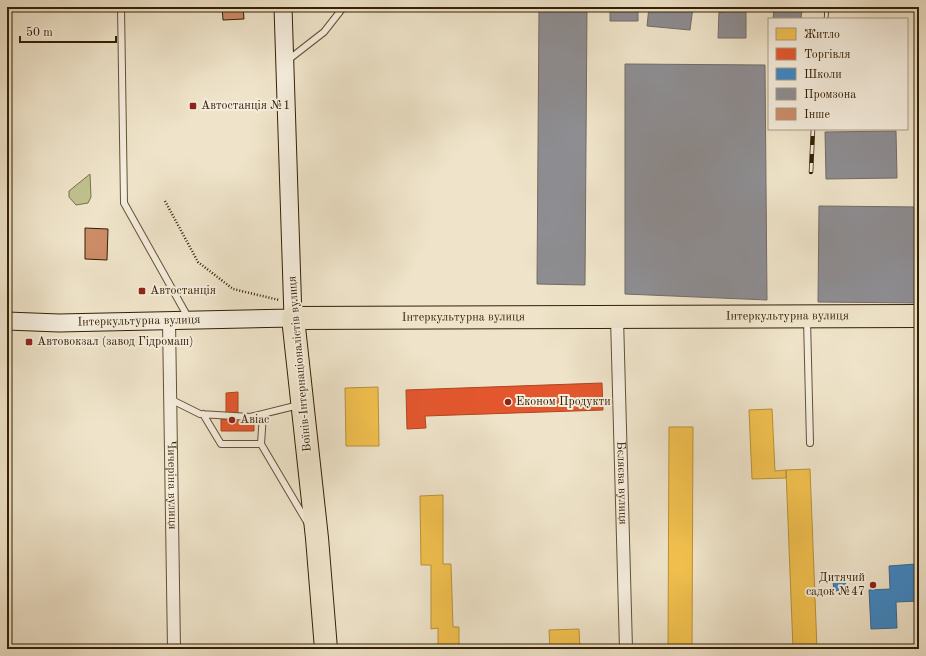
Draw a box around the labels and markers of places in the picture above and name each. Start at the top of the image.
place label: Автостанція №1 [201,99,290,112]
marker: Автостанція №1 [188,101,198,111]
place label: Автостанція [150,284,216,297]
marker: Автостанція [137,286,147,296]
place label: Автовокзал (завод Гідромаш) [37,335,194,348]
marker: Автовокзал (завод Гідромаш) [24,337,34,347]
place label: Економ Продукти [516,396,611,408]
marker: Економ Продукти [503,397,513,407]
place label: Авіас [240,413,269,426]
marker: Авіас [227,415,237,425]
place label: Дитячий садок №47 [806,572,865,598]
marker: Дитячий садок №47 [868,580,878,590]

